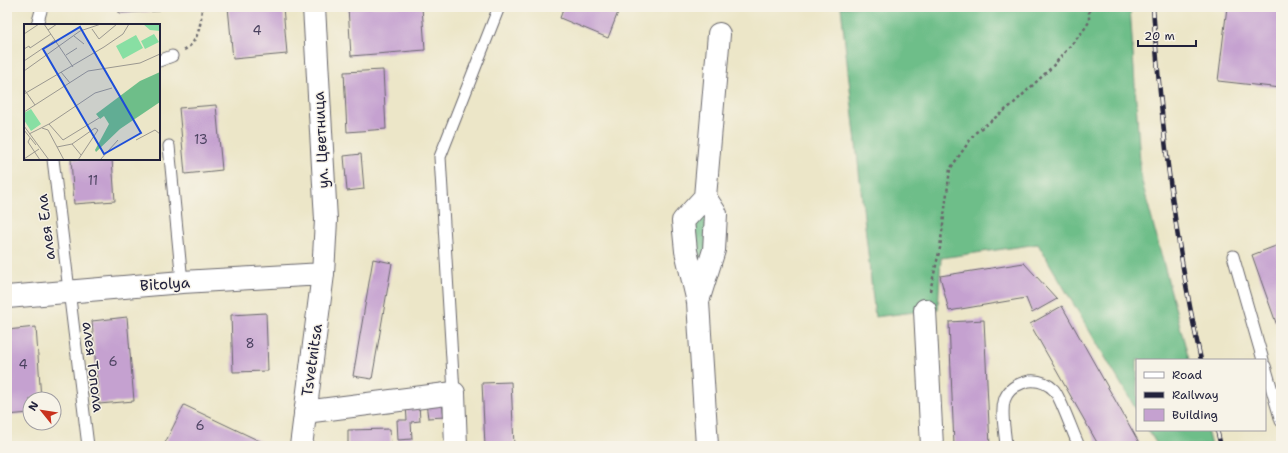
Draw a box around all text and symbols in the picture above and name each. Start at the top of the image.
house number: 4 [252,22,262,39]
scale bar [1138,22,1196,48]
inset map [24,24,160,160]
text: 20 m [1144,28,1175,44]
street label: ул. Цветница [308,90,334,189]
house number: 13 [194,131,208,148]
house number: 11 [88,172,98,189]
street label: алея Ела [32,192,60,261]
street label: Bitolya [139,272,191,296]
street label: алея Топола [78,321,109,414]
street label: Tsvetnitsa [297,322,327,398]
house number: 8 [245,335,255,352]
house number: 6 [108,353,118,370]
house number: 4 [18,356,28,373]
legend [1136,359,1266,431]
text: Road [1172,367,1203,383]
text: Railway [1172,387,1219,403]
north arrow [22,391,62,431]
text: N [25,398,43,414]
text: Building [1172,407,1218,423]
house number: 6 [195,417,205,434]

